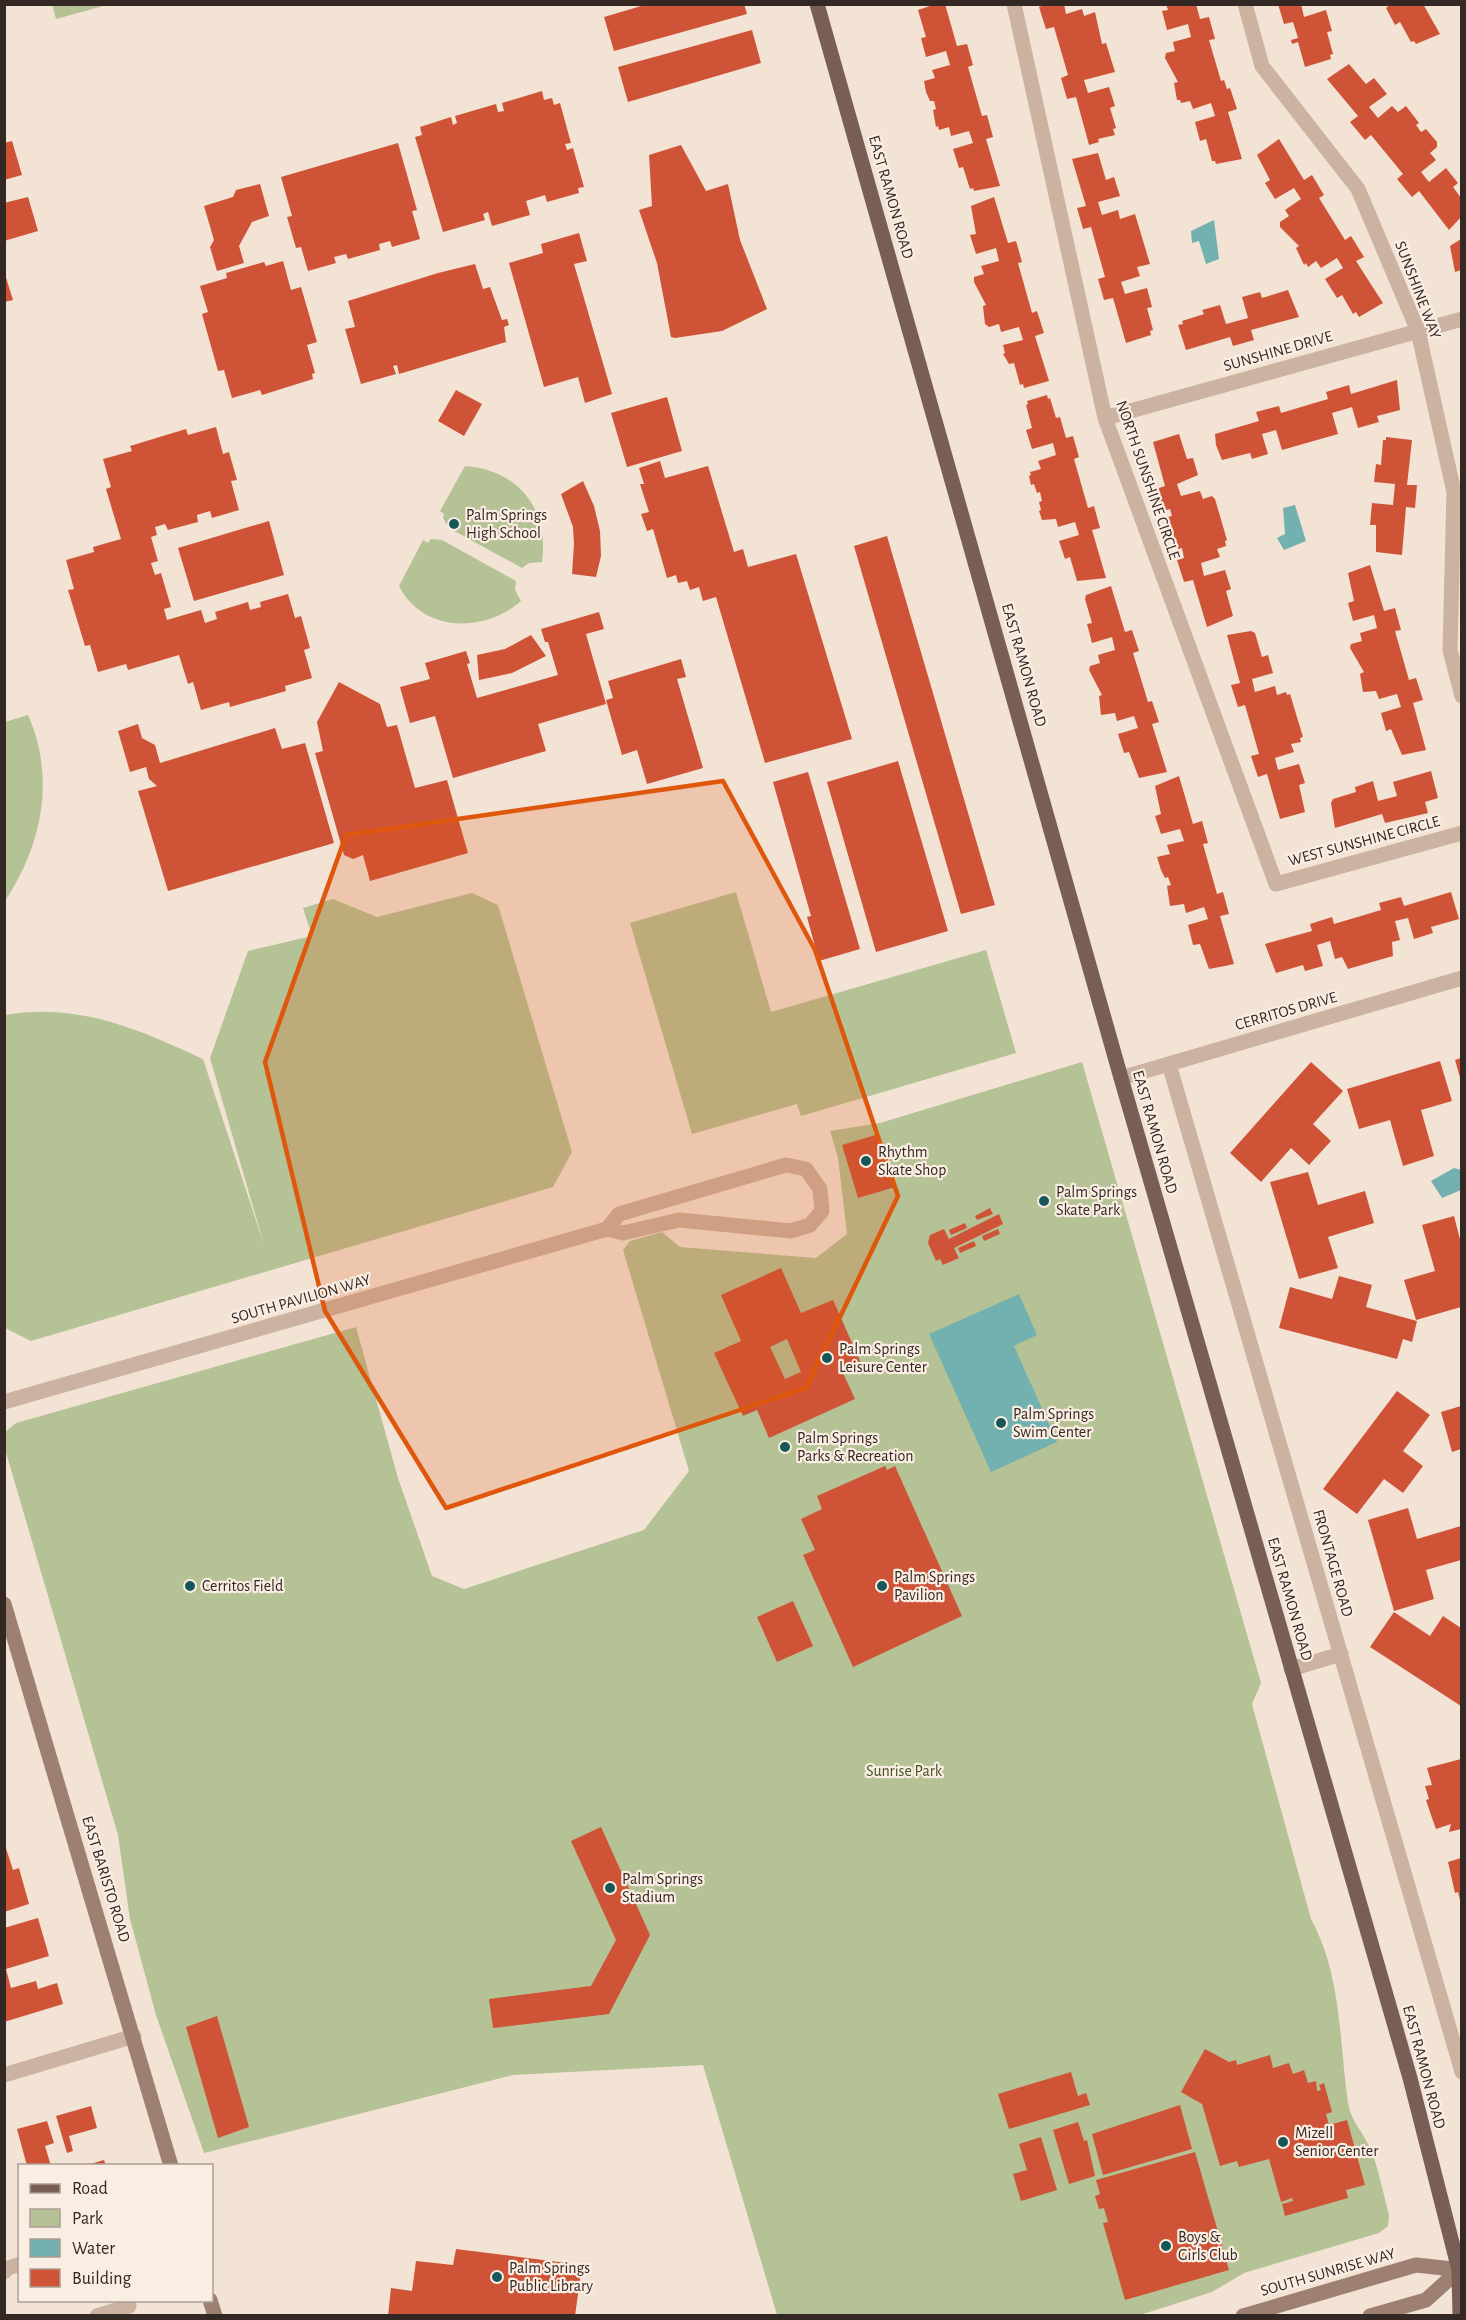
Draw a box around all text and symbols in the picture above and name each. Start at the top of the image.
street label: EAST RAMON ROAD [866,134,916,260]
street label: SUNSHINE WAY [1392,239,1444,342]
street label: SUNSHINE DRIVE [1222,328,1335,374]
street label: NORTH SUNSHINE CIRCLE [1113,398,1183,562]
place label: Palm Springs High School [466,507,547,541]
marker: Palm Springs High School [447,517,461,531]
street label: EAST RAMON ROAD [999,602,1049,728]
street label: WEST SUNSHINE CIRCLE [1286,813,1442,869]
street label: CERRITOS DRIVE [1233,989,1339,1033]
street label: EAST RAMON ROAD [1130,1069,1180,1195]
place label: Rhythm Skate Shop [878,1144,946,1178]
marker: Rhythm Skate Shop [859,1154,873,1168]
place label: Palm Springs Skate Park [1056,1184,1137,1218]
marker: Palm Springs Skate Park [1037,1194,1051,1208]
street label: SOUTH PAVILION WAY [230,1271,373,1327]
place label: Palm Springs Leisure Center [839,1341,928,1375]
marker: Palm Springs Leisure Center [820,1351,834,1365]
place label: Palm Springs Swim Center [1013,1406,1094,1440]
marker: Palm Springs Swim Center [994,1416,1008,1430]
place label: Palm Springs Parks & Recreation [797,1430,913,1464]
marker: Palm Springs Parks & Recreation [778,1440,792,1454]
street label: FRONTAGE ROAD [1310,1508,1356,1618]
street label: EAST RAMON ROAD [1265,1536,1315,1662]
place label: Palm Springs Pavilion [894,1569,975,1603]
place label: Cerritos Field [202,1578,283,1594]
marker: Cerritos Field [183,1579,197,1593]
marker: Palm Springs Pavilion [875,1579,889,1593]
park label: Sunrise Park [866,1763,943,1779]
street label: EAST BARISTO ROAD [79,1814,133,1944]
place label: Palm Springs Stadium [622,1871,703,1905]
marker: Palm Springs Stadium [603,1881,617,1895]
street label: EAST RAMON ROAD [1400,2003,1448,2131]
place label: Mizell Senior Center [1295,2125,1379,2159]
marker: Mizell Senior Center [1276,2135,1290,2149]
legend [18,2164,213,2302]
text: Road [72,2180,108,2198]
text: Park [72,2210,104,2228]
place label: Boys & Girls Club [1178,2229,1238,2263]
marker: Boys & Girls Club [1159,2239,1173,2253]
text: Water [72,2240,115,2258]
street label: SOUTH SUNRISE WAY [1259,2245,1398,2299]
place label: Palm Springs Public Library [509,2260,593,2295]
text: Building [72,2270,132,2288]
marker: Palm Springs Public Library [490,2270,504,2284]

